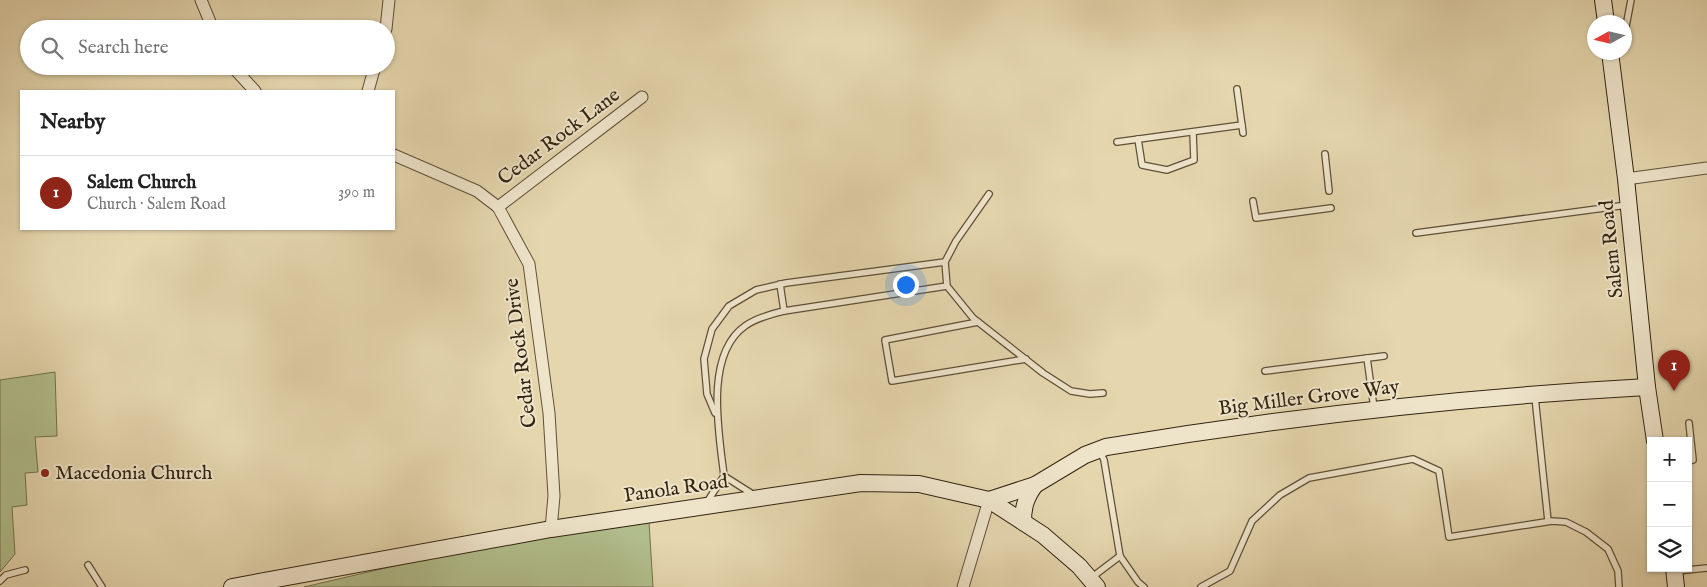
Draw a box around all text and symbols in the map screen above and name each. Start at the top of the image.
north arrow [1587,15,1632,60]
search box [20,20,395,75]
icon: search [38,34,66,62]
text: Search here [78,36,169,60]
street label: Cedar Rock Lane [493,83,625,191]
text: Nearby [40,109,105,136]
text: Salem Church [87,171,196,195]
text: 1 [53,183,59,203]
text: 390 m [338,183,375,203]
text: Church · Salem Road [87,195,226,215]
street label: Salem Road [1594,198,1630,299]
your location [893,272,919,298]
street label: Cedar Rock Drive [499,277,543,429]
pin: 1 [1658,350,1690,391]
street label: Big Miller Grove Way [1217,374,1401,421]
map controls [1647,437,1692,572]
button: + [1647,437,1692,482]
place label: Macedonia Church [55,461,213,486]
marker: Macedonia Church [39,467,51,479]
street label: Panola Road [622,469,730,509]
button: − [1647,482,1692,527]
button: layers [1647,527,1692,572]

